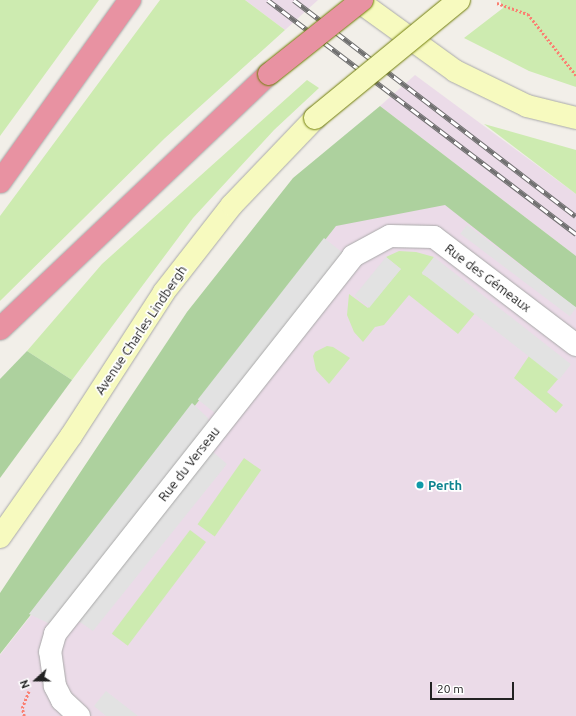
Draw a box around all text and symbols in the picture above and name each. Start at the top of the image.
street label: Rue des Gémeaux [442,240,534,316]
street label: Avenue Charles Lindbergh [92,262,190,398]
street label: Rue du Verseau [155,424,223,504]
place label: Perth [428,477,462,493]
marker: Perth [415,480,425,490]
north arrow [16,660,56,700]
scale bar [432,674,516,700]
text: N [18,678,32,690]
text: 20 m [437,682,464,695]

